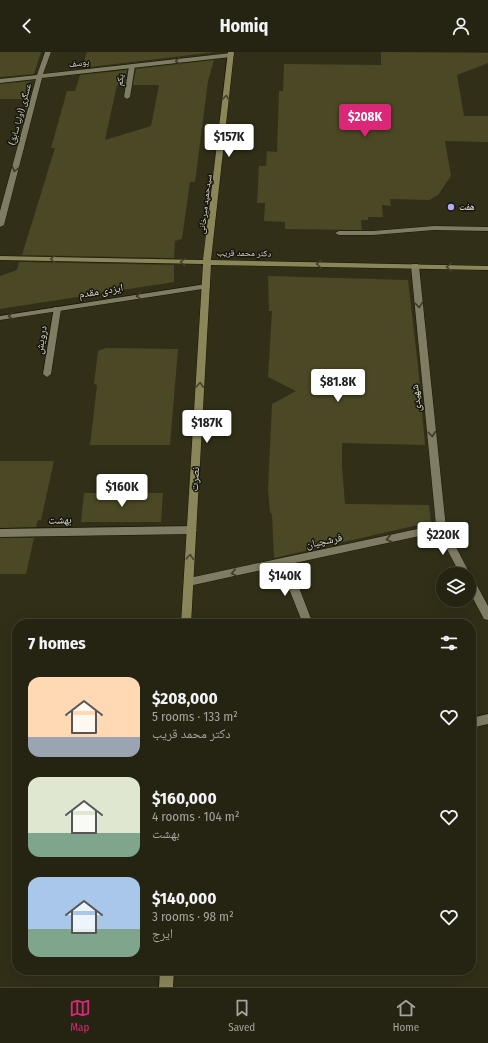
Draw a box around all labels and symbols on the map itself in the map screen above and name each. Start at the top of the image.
one-way arrow [175,56,181,65]
street label: یوسف [68,57,90,69]
street label: یکم [114,73,127,87]
street label: عسگری (اولیا سابق) [7,82,33,146]
one-way arrow [221,95,230,101]
pin: $208K [337,104,393,138]
pin: $157K [201,124,257,158]
one-way arrow [11,165,20,172]
street label: سیدحمید میرخانی [196,173,214,234]
marker: هفت [446,202,456,212]
place label: هفت [459,202,475,212]
street label: دکتر محمد قریب [217,248,272,259]
one-way arrow [50,255,56,263]
one-way arrow [180,258,186,266]
one-way arrow [316,260,322,269]
one-way arrow [446,263,452,271]
street label: ایزدی مقدم [78,281,124,301]
one-way arrow [136,291,143,300]
one-way arrow [414,302,423,308]
one-way arrow [8,311,14,320]
street label: درویش [32,324,50,355]
pin: $81.8K [305,369,371,403]
one-way arrow [196,382,204,388]
street label: شهیدی [408,384,424,412]
pin: $187K [179,410,235,444]
one-way arrow [427,431,436,437]
street label: نصرت [188,466,202,492]
pin: $160K [94,474,150,508]
street label: بهشت [48,513,72,527]
pin: $220K [415,522,471,556]
street label: فرشچیان [305,531,344,551]
one-way arrow [386,535,392,543]
one-way arrow [186,554,195,560]
pin: $140K [257,563,313,597]
one-way arrow [231,568,238,576]

